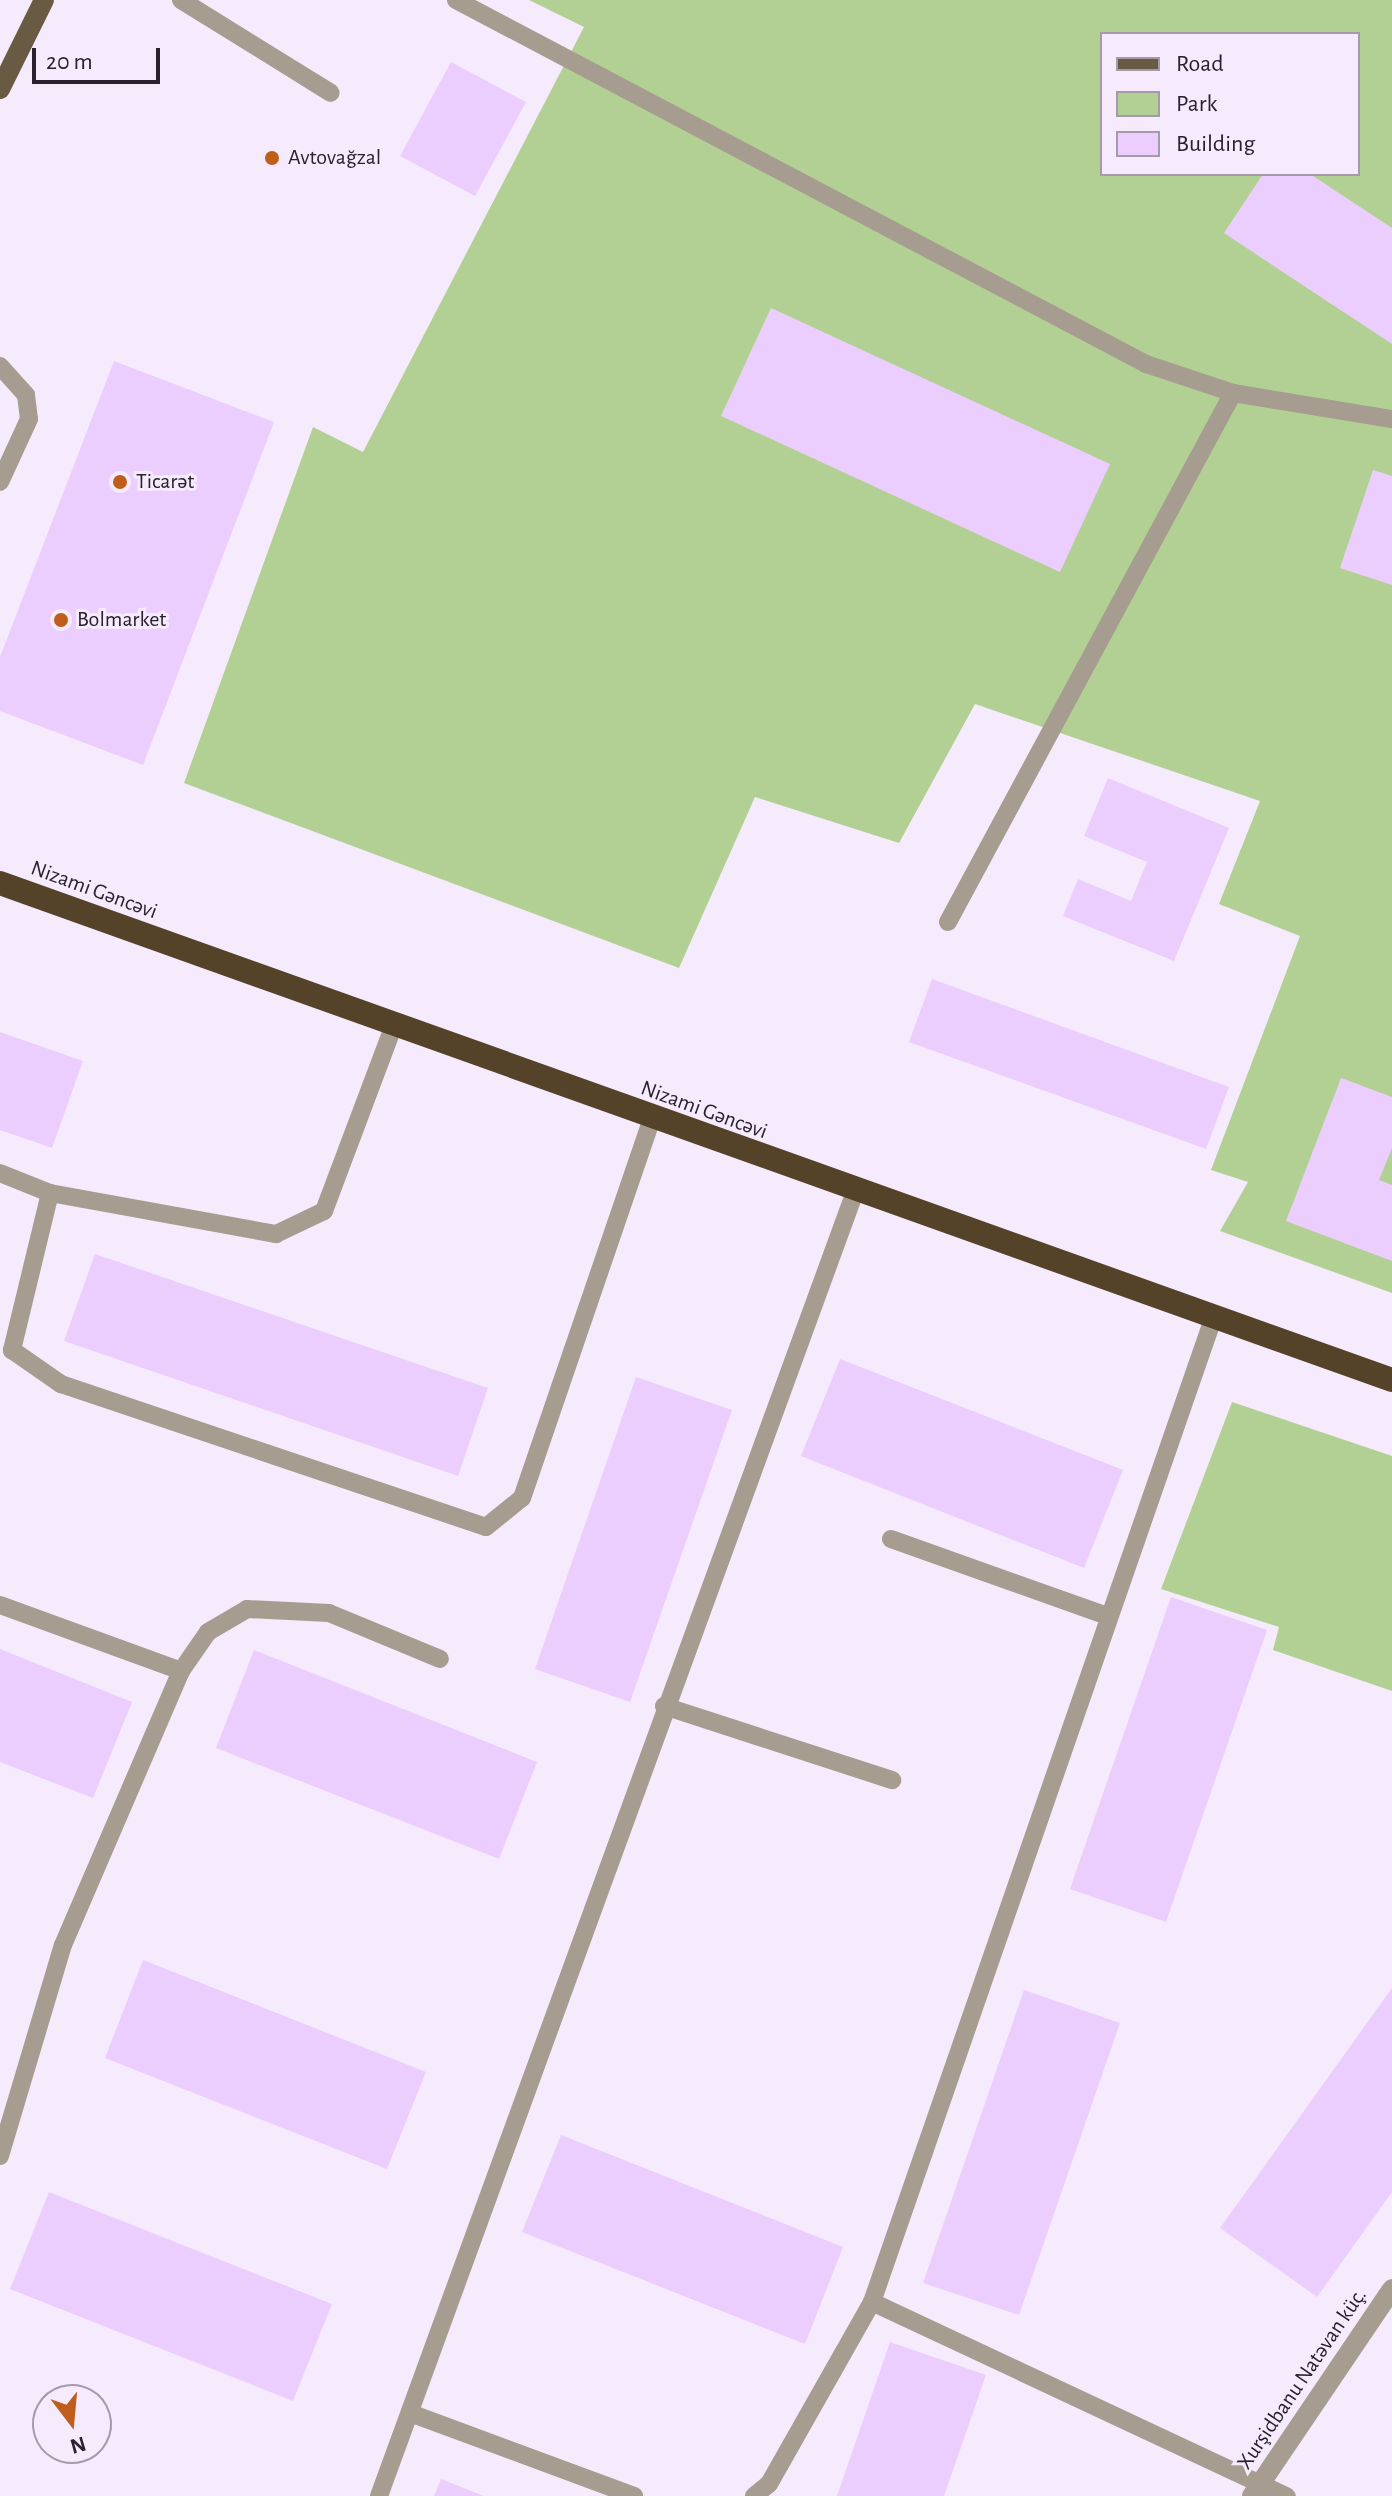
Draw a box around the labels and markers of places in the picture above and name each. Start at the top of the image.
place label: Avtovağzal [288,145,381,171]
marker: Avtovağzal [263,149,281,167]
place label: Ticarət [136,469,194,495]
marker: Ticarət [111,473,129,491]
place label: Bolmarket [77,607,166,633]
marker: Bolmarket [52,611,70,629]

